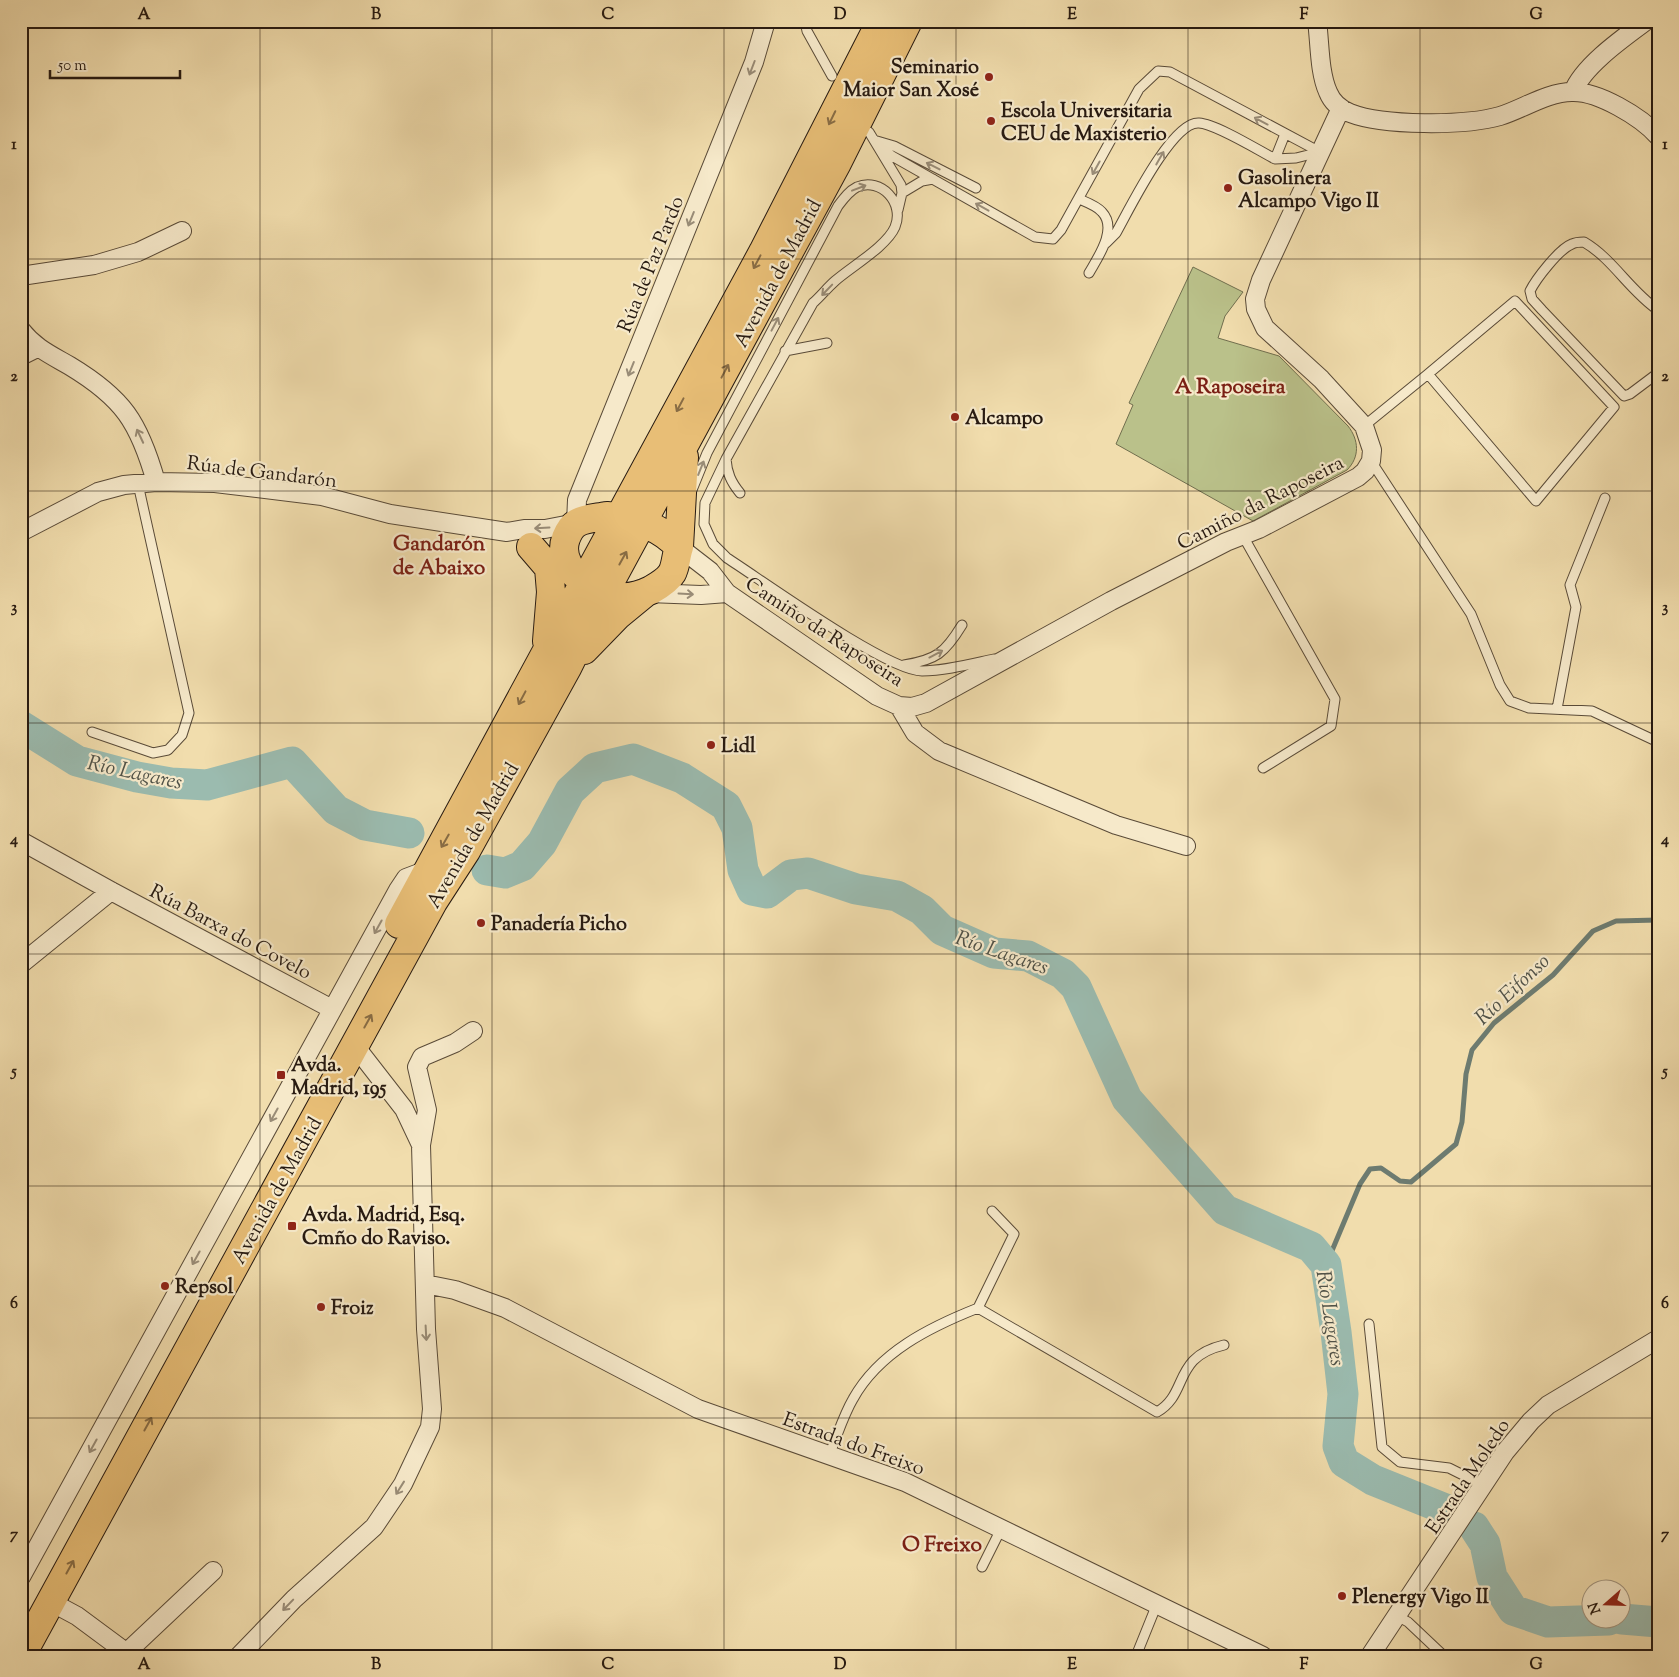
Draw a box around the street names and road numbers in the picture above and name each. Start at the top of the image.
street label: Rúa de Paz Pardo [612,192,693,338]
street label: Avenida de Madrid [728,195,831,353]
street label: Rúa de Gandarón [185,450,339,497]
street label: Camiño da Raposeira [1173,450,1350,559]
street label: Camiño da Raposeira [739,571,909,695]
street label: Avenida de Madrid [421,758,528,915]
street label: Rúa Barxa do Covelo [144,878,316,988]
street label: Avenida de Madrid [226,1112,331,1270]
street label: Estrada do Freixo [778,1406,928,1485]
street label: Estrada Moledo [1420,1414,1518,1541]

